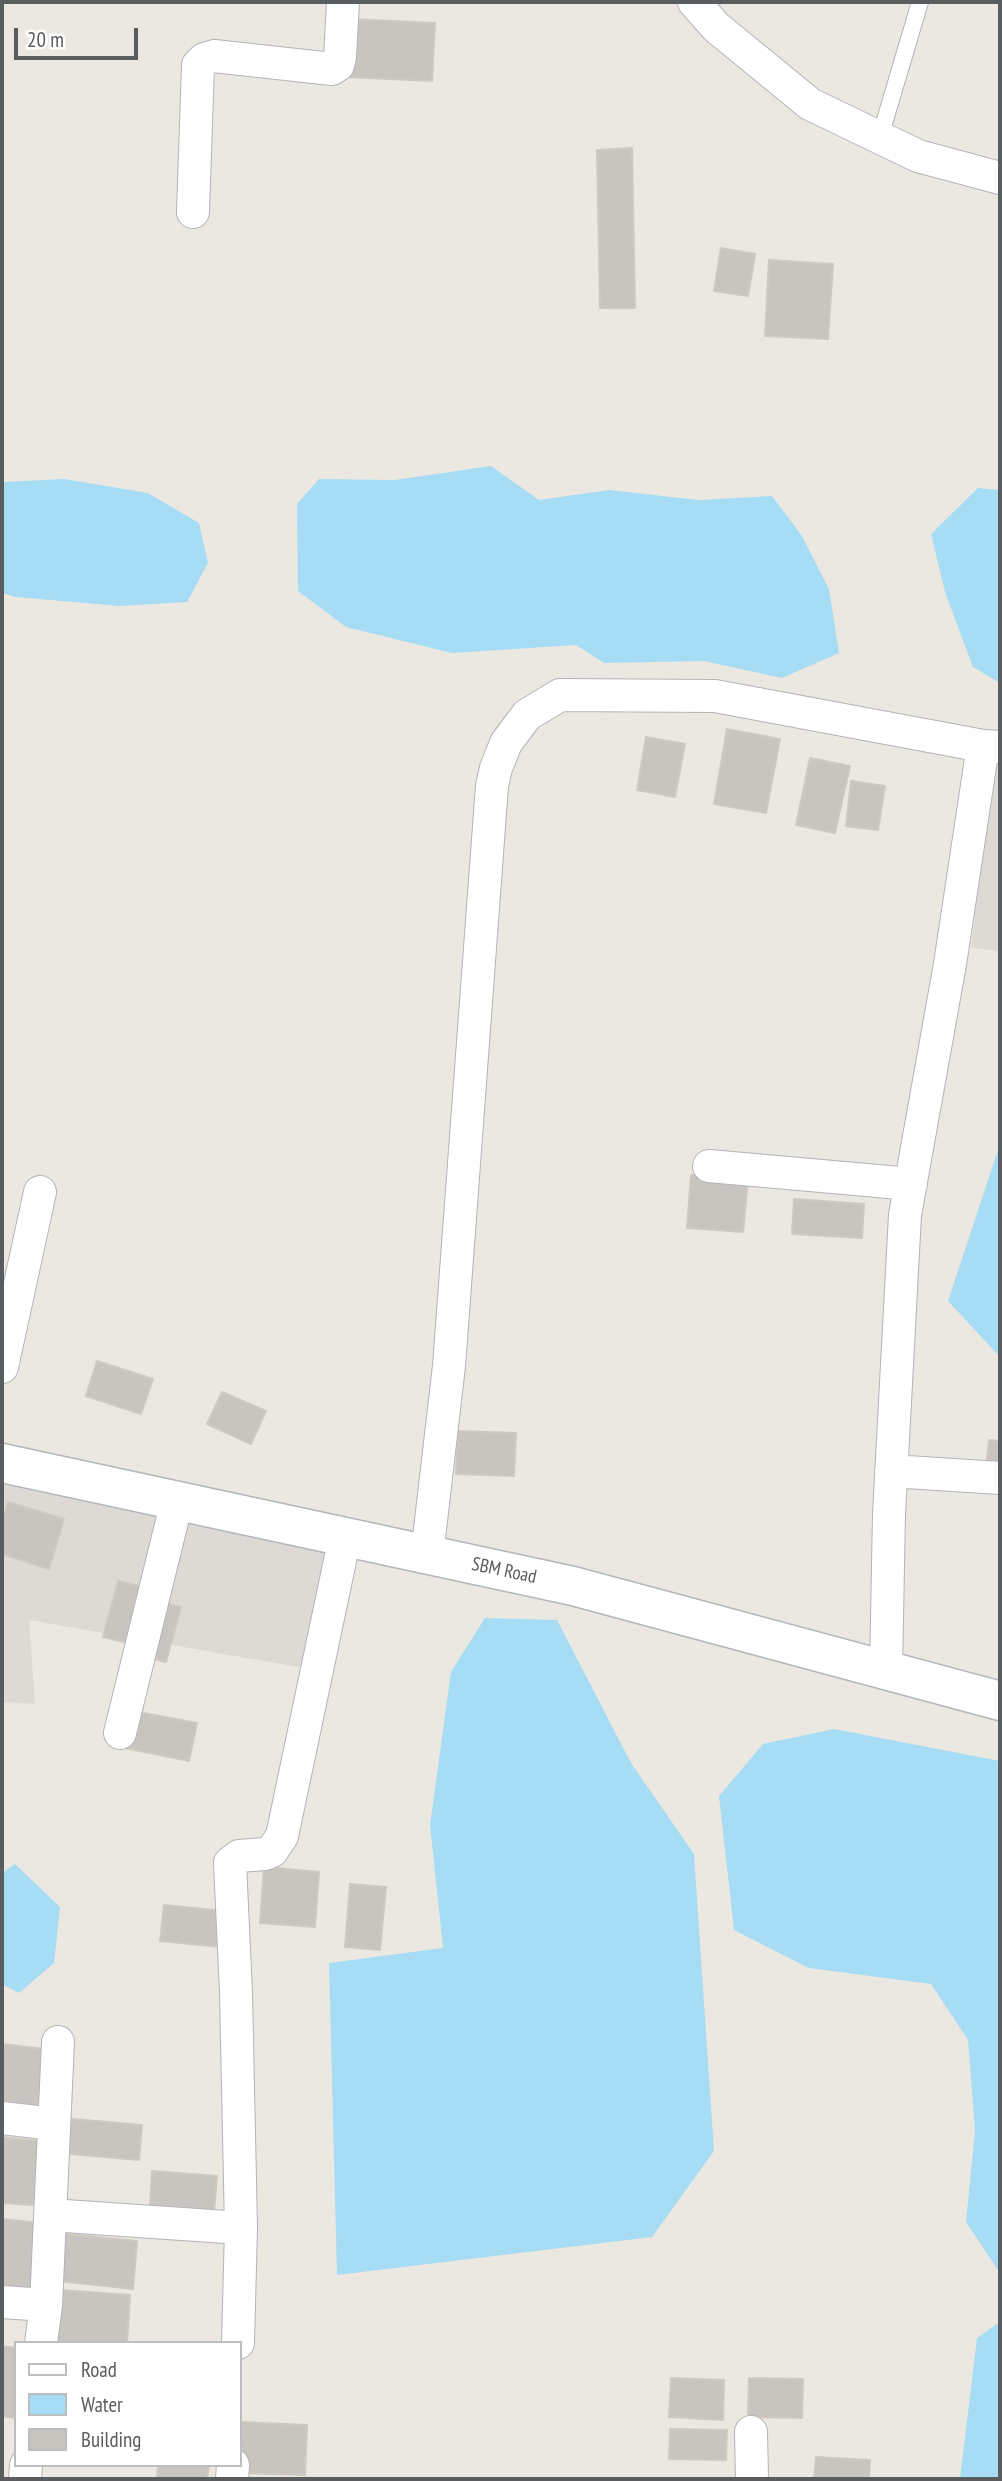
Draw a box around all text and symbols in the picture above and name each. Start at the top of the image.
scale bar [18,14,142,58]
text: 20 m [27,26,64,53]
street label: SBM Road [470,1553,538,1589]
legend [14,2341,242,2467]
text: Road [81,2356,117,2383]
text: Water [81,2391,123,2418]
text: Building [81,2426,141,2453]

